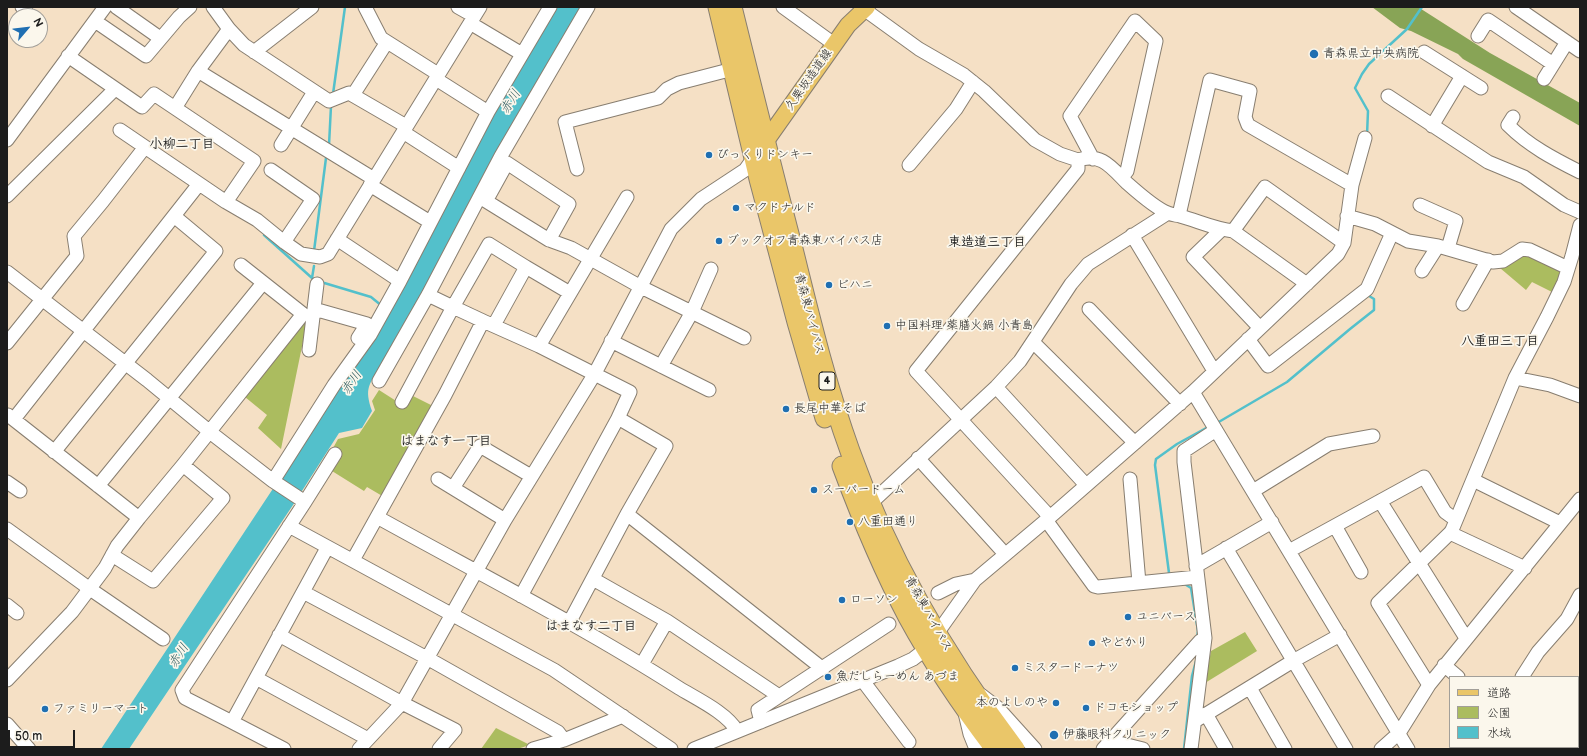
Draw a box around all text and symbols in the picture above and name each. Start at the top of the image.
north arrow [8,8,48,48]
text: N [30,16,46,29]
street label: 久栗坂造道線 [782,46,836,114]
place label: 青森県立中央病院 [1323,47,1419,61]
marker: 青森県立中央病院 [1308,48,1320,60]
water label: 赤川 [497,87,525,117]
district label: 小柳二丁目 [150,137,214,153]
place label: びっくりドンキー [717,148,813,162]
marker: びっくりドンキー [704,150,714,160]
place label: マクドナルド [744,201,816,215]
marker: マクドナルド [731,203,741,213]
place label: ブックオフ青森東バイパス店 [727,234,883,248]
district label: 東造道三丁目 [948,235,1026,251]
marker: ブックオフ青森東バイパス店 [714,236,724,246]
street label: 青森東バイパス [791,272,827,356]
place label: ビハニ [837,278,873,292]
marker: ビハニ [824,280,834,290]
place label: 中国料理 薬膳火鍋 小青島 [895,319,1033,333]
marker: 中国料理 薬膳火鍋 小青島 [882,321,892,331]
district label: 八重田三丁目 [1461,334,1539,350]
water label: 赤川 [338,368,366,398]
road number: 4 [819,372,835,390]
place label: 長尾中華そば [794,402,866,416]
marker: 長尾中華そば [781,404,791,414]
district label: はまなす一丁目 [401,434,491,450]
place label: スーパードーム [822,483,906,497]
marker: スーパードーム [809,485,819,495]
place label: 八重田通り [858,515,918,529]
marker: 八重田通り [845,517,855,527]
street label: 青森東バイパス [901,574,955,654]
place label: ローソン [850,593,898,607]
marker: ローソン [837,595,847,605]
place label: ユニバース [1136,610,1196,624]
marker: ユニバース [1123,612,1133,622]
district label: はまなす二丁目 [546,619,636,635]
place label: やどかり [1100,636,1148,650]
marker: やどかり [1087,638,1097,648]
water label: 赤川 [165,641,193,671]
place label: ミスタードーナツ [1023,661,1119,675]
marker: ミスタードーナツ [1010,663,1020,673]
place label: 魚だしらーめん あづま [836,670,959,684]
marker: 魚だしらーめん あづま [823,672,833,682]
legend [1449,676,1579,748]
text: 道路 [1487,686,1511,701]
place label: 本のよしのや [976,696,1048,710]
marker: 本のよしのや [1051,698,1061,708]
place label: ドコモショップ [1094,701,1178,715]
place label: ファミリーマート [53,702,149,716]
marker: ドコモショップ [1081,703,1091,713]
marker: ファミリーマート [40,704,50,714]
text: 公園 [1487,706,1511,721]
scale bar [10,722,77,748]
text: 水域 [1487,726,1511,741]
place label: 伊藤眼科クリニック [1063,728,1171,742]
text: 50 m [15,729,42,744]
marker: 伊藤眼科クリニック [1048,729,1060,741]

